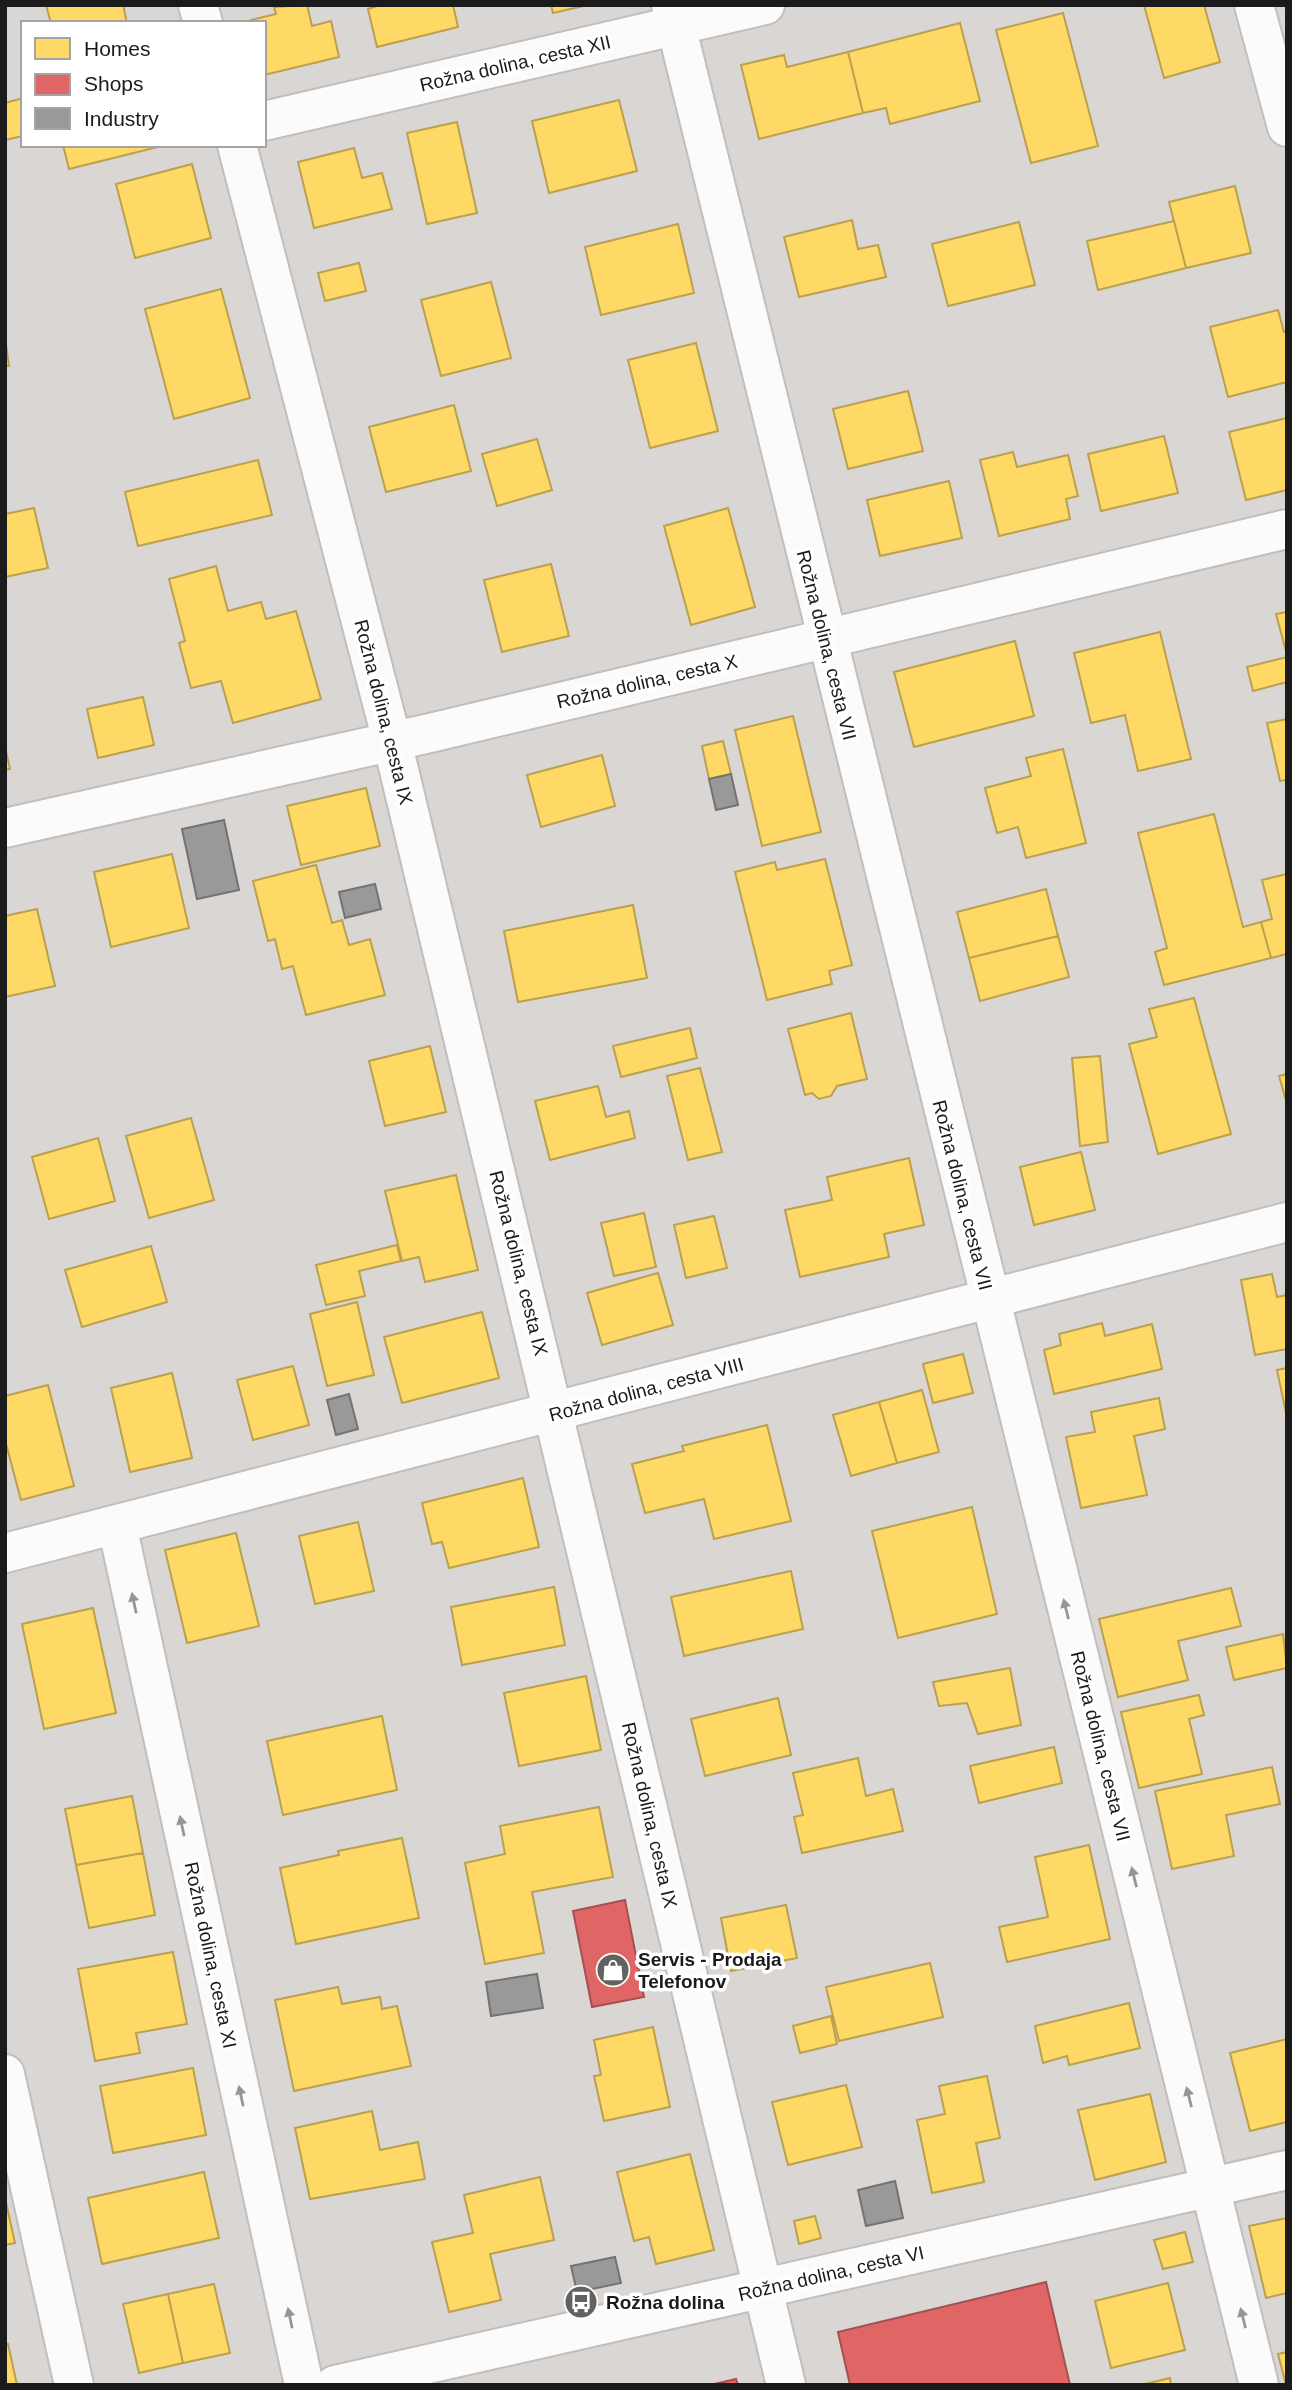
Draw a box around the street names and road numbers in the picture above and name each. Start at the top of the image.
street label: Rožna dolina, cesta XII [418,31,613,96]
street label: Rožna dolina, cesta VII [793,548,860,742]
street label: Rožna dolina, cesta IX [350,617,417,807]
street label: Rožna dolina, cesta X [555,650,740,713]
street label: Rožna dolina, cesta VII [929,1098,996,1292]
street label: Rožna dolina, cesta IX [485,1168,552,1358]
street label: Rožna dolina, cesta VIII [546,1353,746,1426]
street label: Rožna dolina, cesta VII [1067,1649,1134,1843]
street label: Rožna dolina, cesta IX [618,1720,681,1910]
street label: Rožna dolina, cesta XI [180,1860,241,2050]
street label: Rožna dolina, cesta VI [736,2242,926,2305]

